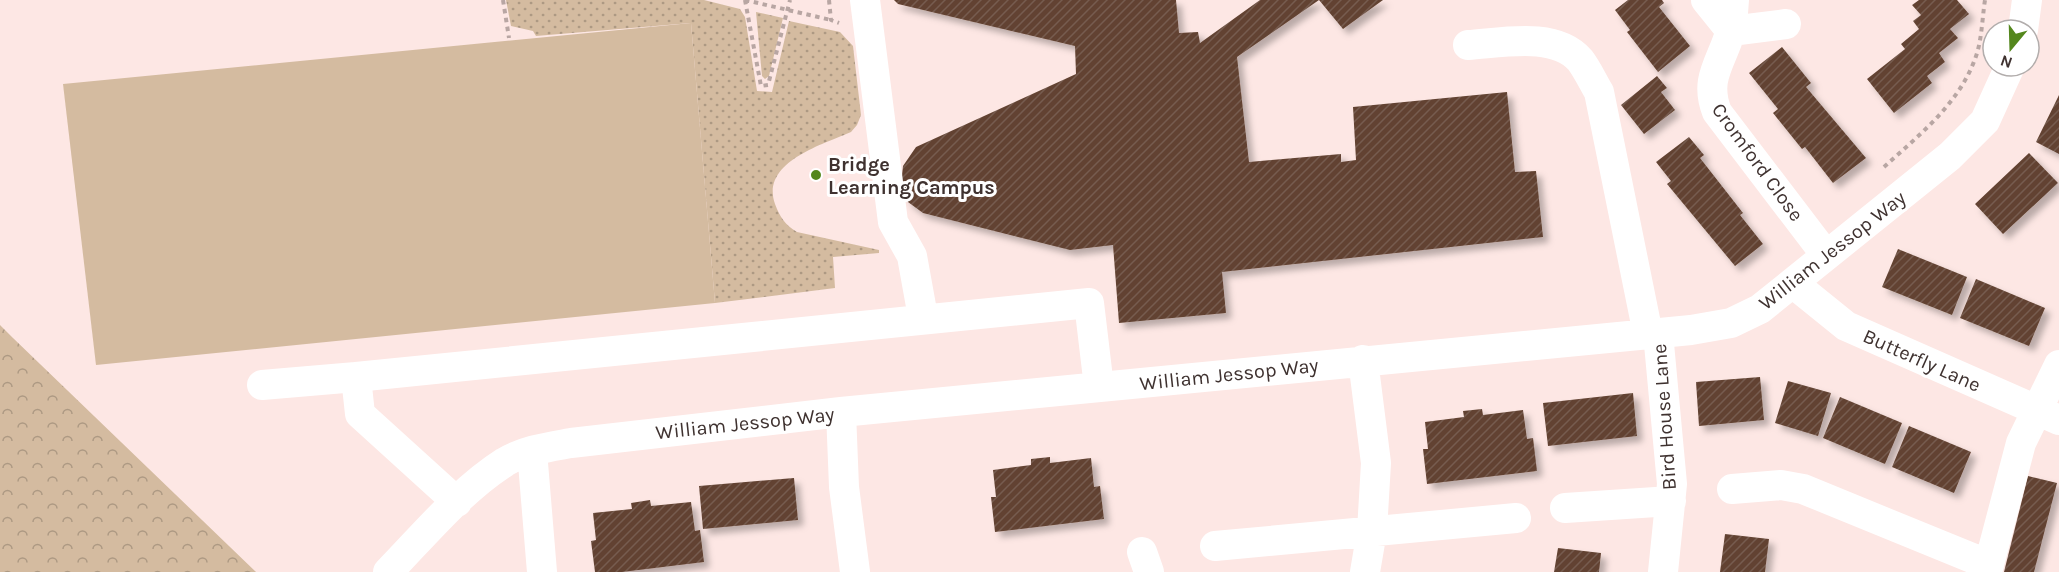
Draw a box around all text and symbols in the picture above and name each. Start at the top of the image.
north arrow [1981,18,2041,78]
text: N [1998,51,2015,73]
street label: Cromford Close [1707,99,1808,226]
place label: Bridge Learning Campus [828,153,995,199]
marker: Bridge Learning Campus [809,168,823,182]
street label: William Jessop Way [1754,186,1910,315]
street label: Butterfly Lane [1859,324,1984,397]
street label: Bird House Lane [1648,343,1681,491]
street label: William Jessop Way [1138,354,1320,395]
street label: William Jessop Way [654,403,836,444]

